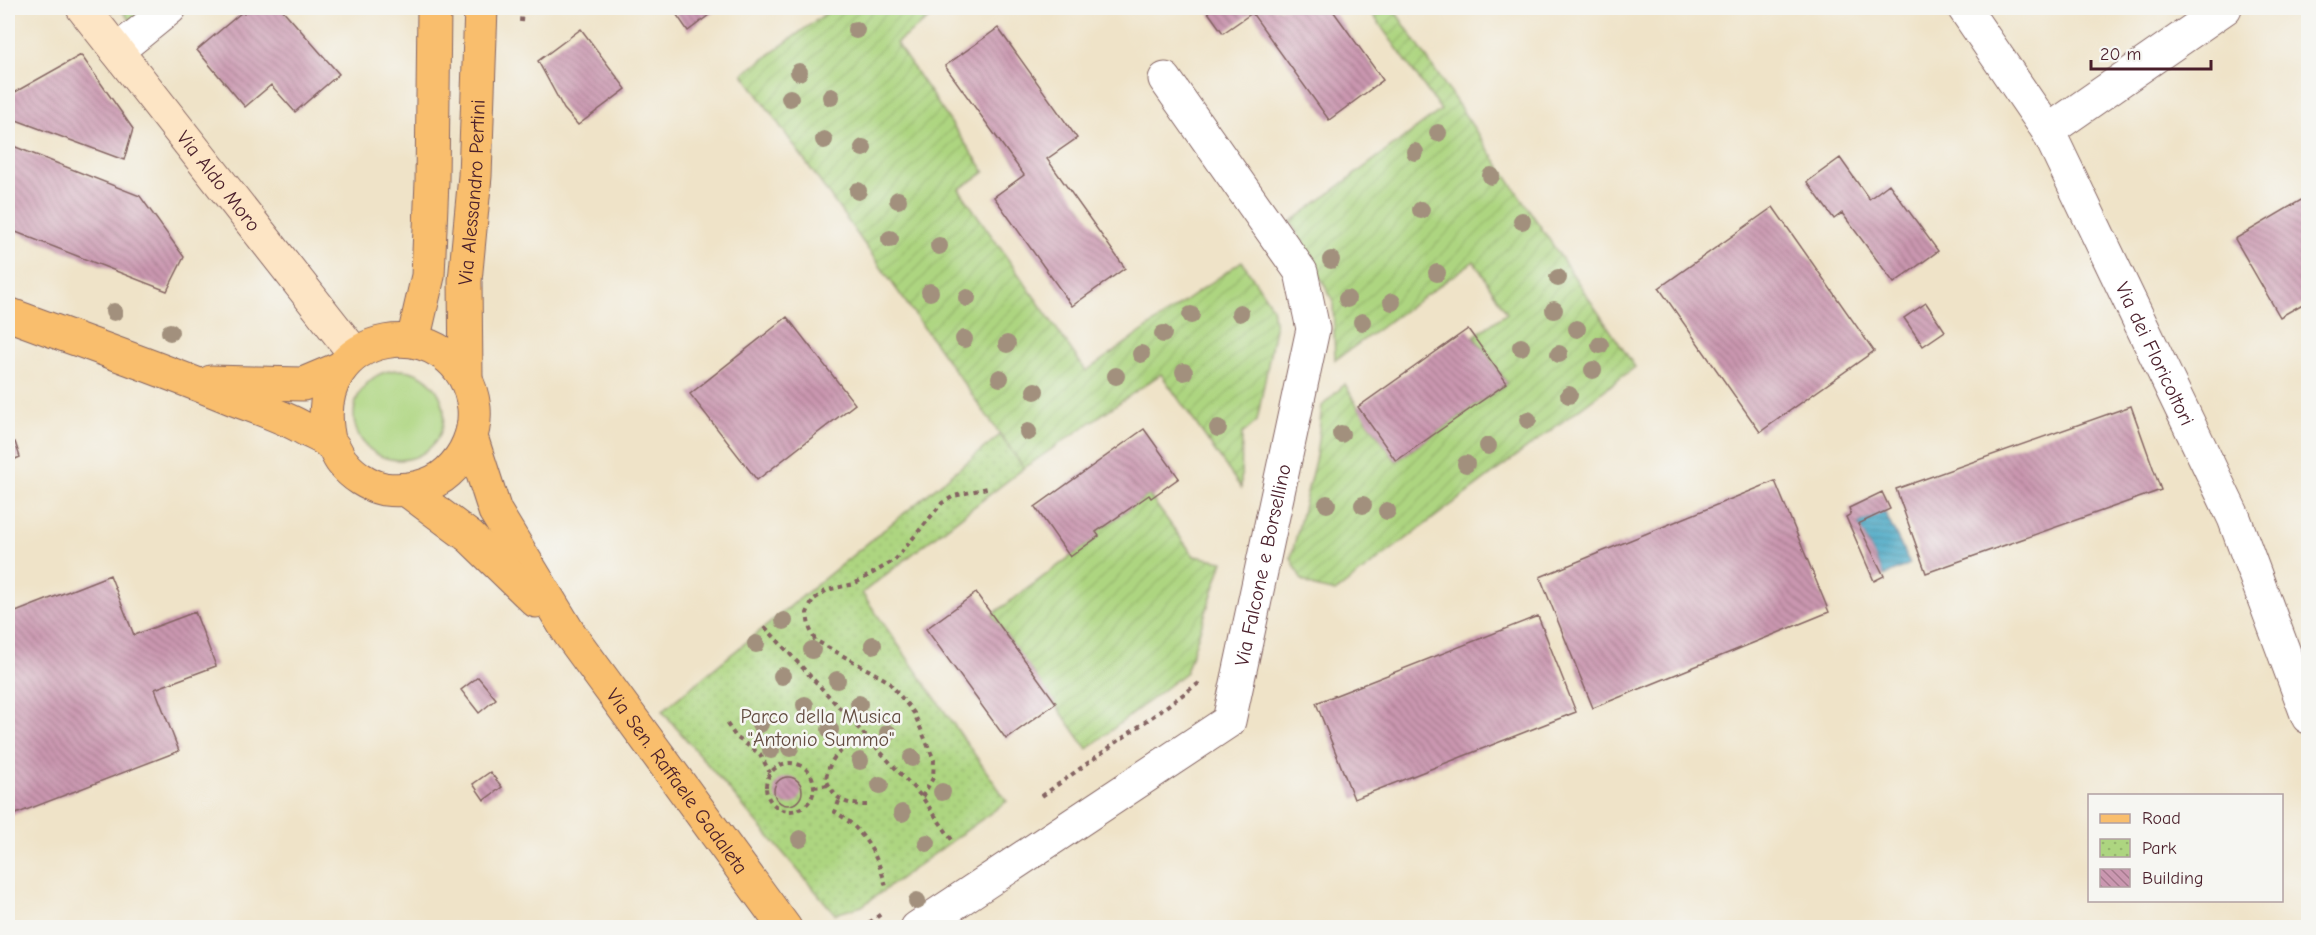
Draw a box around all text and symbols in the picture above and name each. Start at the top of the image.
scale bar [2091,33,2211,71]
text: 20 m [2100,44,2141,65]
street label: Via Alessandro Pertini [453,99,489,286]
street label: Via Aldo Moro [172,126,266,236]
street label: Via dei Floricoltori [2111,278,2199,429]
street label: Via Falcone e Borsellino [1230,462,1295,668]
street label: Via Sen. Raffaele Gadaleta [602,684,753,878]
park label: Parco della Musica "Antonio Summo" [740,705,902,751]
legend [2088,794,2283,902]
text: Road [2142,808,2181,829]
text: Park [2142,838,2177,859]
text: Building [2142,868,2204,889]

